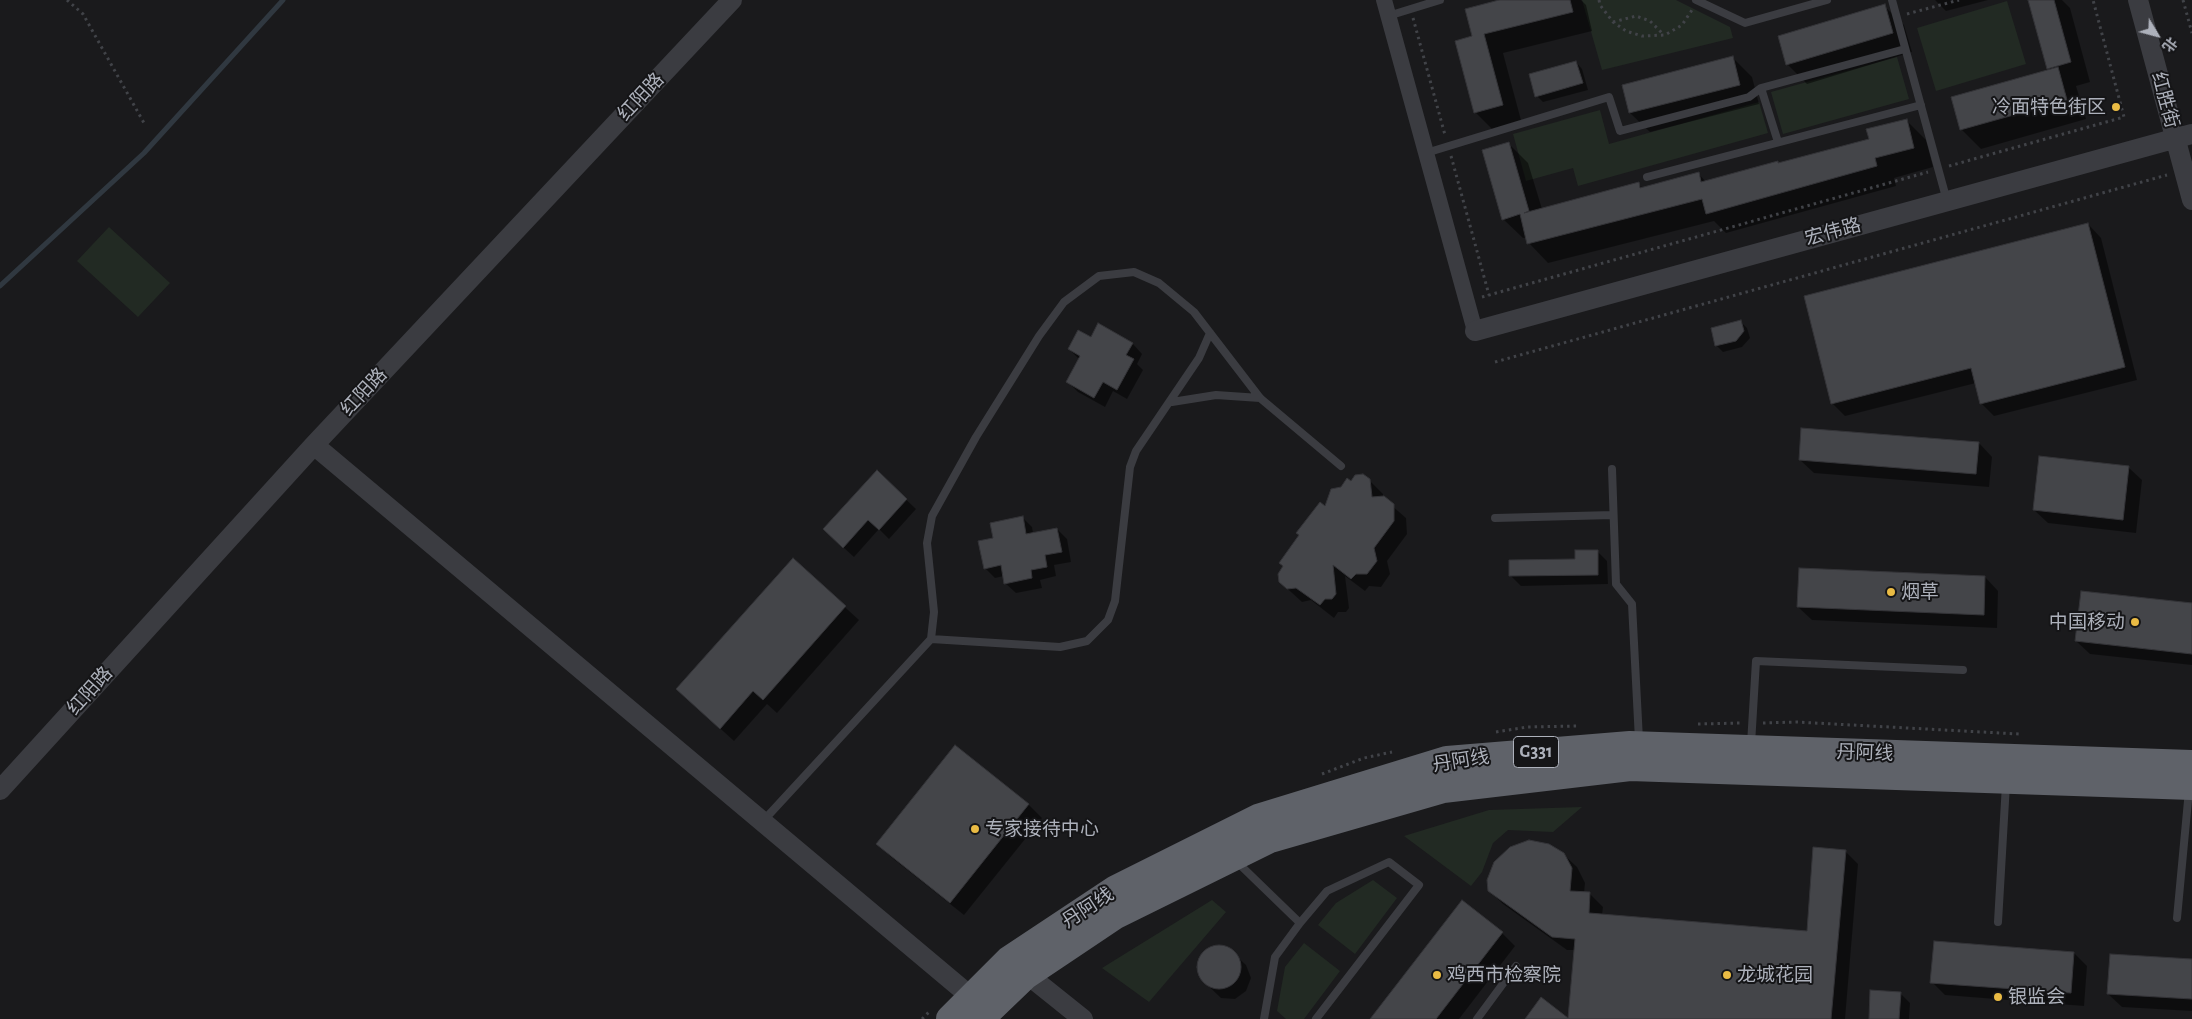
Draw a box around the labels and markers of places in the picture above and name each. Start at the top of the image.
place label: 冷面特色街区 [1992,96,2106,118]
marker: 冷面特色街区 [2110,101,2122,113]
place label: 烟草 [1901,581,1939,603]
marker: 烟草 [1885,586,1897,598]
place label: 中国移动 [2049,611,2125,633]
marker: 中国移动 [2129,616,2141,628]
place label: 专家接待中心 [985,818,1099,840]
marker: 专家接待中心 [969,823,981,835]
place label: 鸡西市检察院 [1447,964,1561,986]
place label: 龙城花园 [1737,964,1813,986]
marker: 鸡西市检察院 [1431,969,1443,981]
marker: 龙城花园 [1721,969,1733,981]
place label: 银监会 [2008,986,2065,1008]
marker: 银监会 [1992,991,2004,1003]

